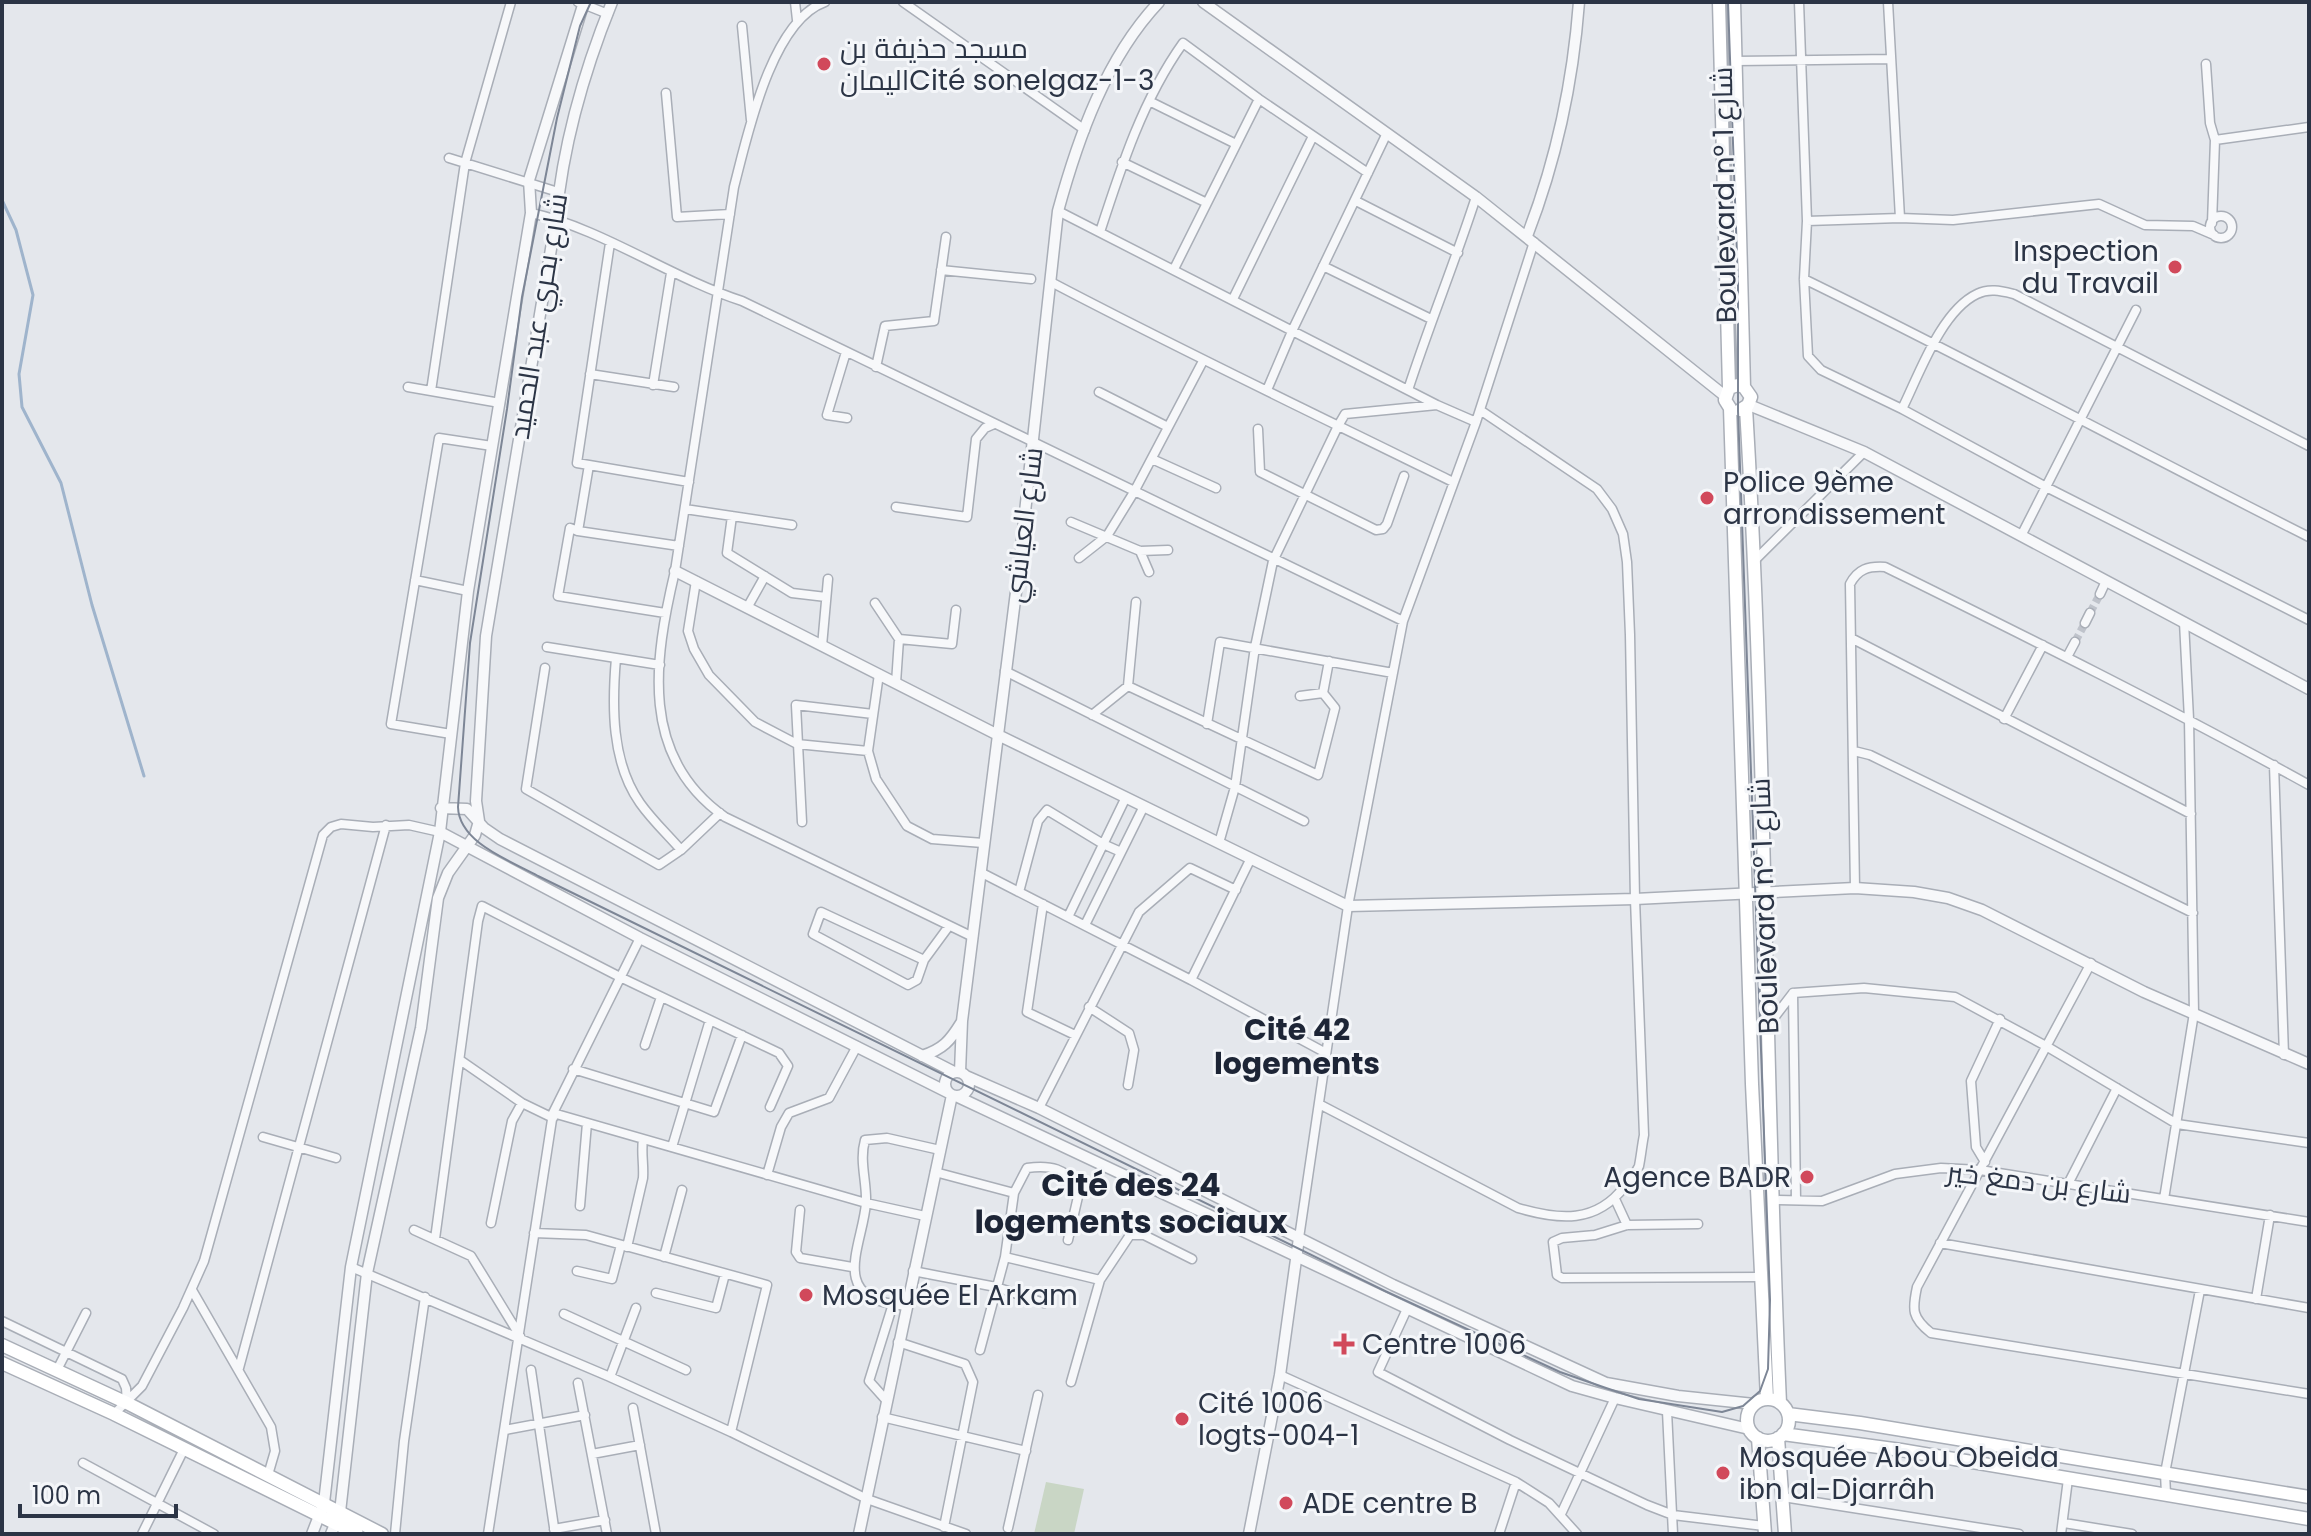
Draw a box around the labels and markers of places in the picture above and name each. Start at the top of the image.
place label: مسجد حذيفة بن اليمانCité sonelgaz-1-3 [840,29,1154,100]
marker: مسجد حذيفة بن اليمانCité sonelgaz-1-3 [815,55,833,73]
place label: Inspection du Travail [2013,232,2159,303]
marker: Inspection du Travail [2166,258,2184,276]
place label: Police 9ème arrondissement [1723,463,1945,534]
marker: Police 9ème arrondissement [1698,489,1716,507]
place label: Agence BADR [1603,1158,1791,1197]
marker: Agence BADR [1798,1168,1816,1186]
place label: Mosquée El Arkam [822,1276,1078,1315]
marker: Mosquée El Arkam [797,1286,815,1304]
place label: Centre 1006 [1362,1325,1526,1364]
marker: Centre 1006 [1333,1333,1355,1355]
place label: Cité 1006 logts-004-1 [1198,1384,1359,1455]
marker: Cité 1006 logts-004-1 [1173,1410,1191,1428]
place label: Mosquée Abou Obeida ibn al-Djarrâh [1739,1438,2059,1509]
marker: Mosquée Abou Obeida ibn al-Djarrâh [1714,1464,1732,1482]
place label: ADE centre B [1302,1484,1477,1523]
marker: ADE centre B [1277,1494,1295,1512]

